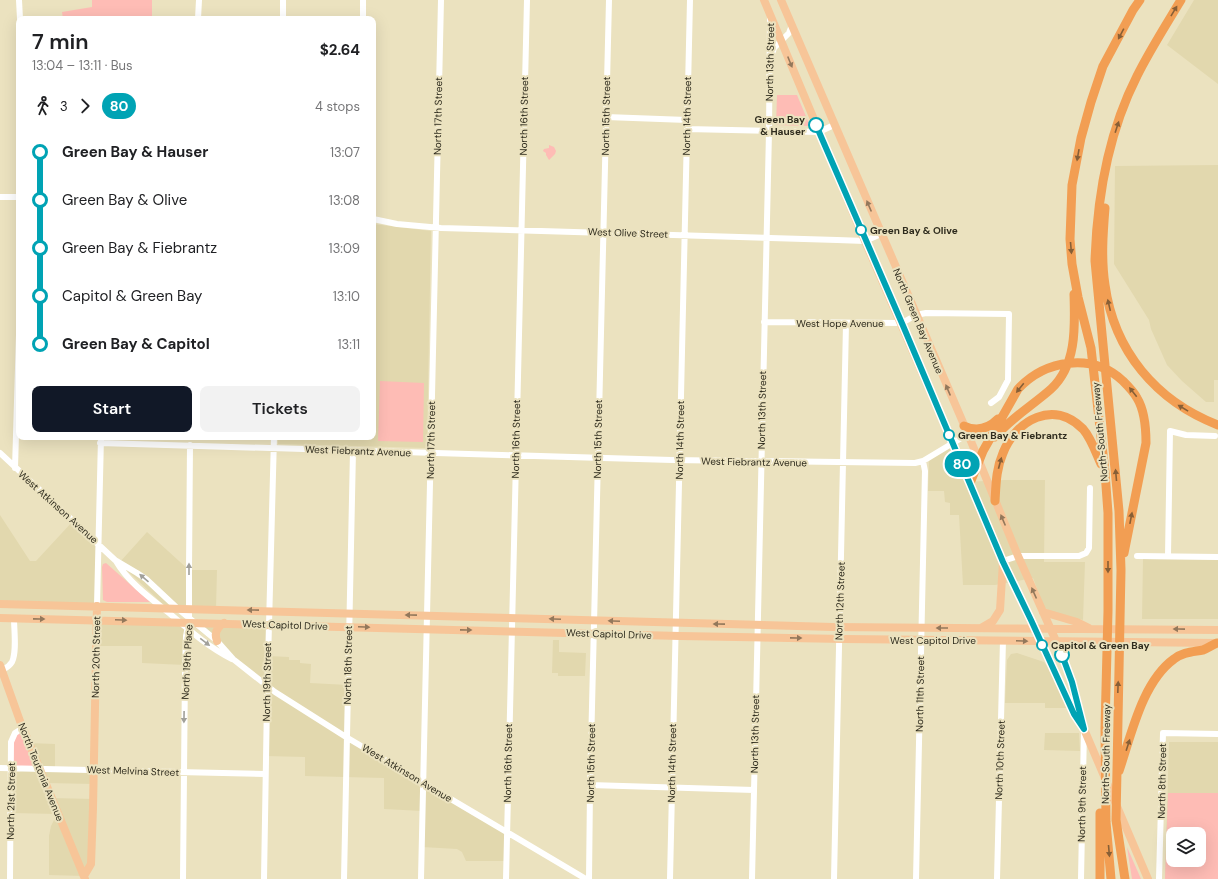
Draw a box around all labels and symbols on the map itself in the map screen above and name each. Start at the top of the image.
one-way arrow [1171,5,1178,17]
street label: North 13th Street [763,23,777,101]
one-way arrow [1117,28,1124,39]
one-way arrow [787,56,793,67]
street label: North 16th Street [517,76,531,156]
street label: North 15th Street [599,76,613,155]
street label: North 14th Street [680,76,694,155]
street label: North 17th Street [431,77,445,155]
place label: Green Bay & Hauser [755,113,805,138]
marker: Green Bay & Hauser [808,117,824,133]
one-way arrow [1114,121,1120,133]
one-way arrow [1074,149,1080,162]
one-way arrow [866,200,872,212]
marker: Green Bay & Olive [855,224,867,236]
place label: Green Bay & Olive [870,224,958,237]
street label: West Olive Street [588,225,668,241]
one-way arrow [1068,242,1074,254]
street label: North Green Bay Avenue [890,266,946,376]
one-way arrow [1106,299,1112,311]
street label: West Hope Avenue [796,317,884,330]
street label: North 13th Street [755,371,769,449]
street label: North-South Freeway [1089,381,1111,482]
one-way arrow [1016,382,1024,393]
one-way arrow [945,384,951,396]
one-way arrow [1129,387,1137,398]
street label: North 16th Street [509,399,523,479]
street label: North 15th Street [591,399,605,478]
street label: North 14th Street [673,400,687,479]
street label: North 17th Street [424,401,438,479]
one-way arrow [1177,404,1189,411]
marker: Green Bay & Fiebrantz [943,429,955,441]
place label: Green Bay & Fiebrantz [958,429,1067,442]
street label: West Fiebrantz Avenue [305,443,411,459]
line badge: 80 [944,451,980,477]
street label: West Fiebrantz Avenue [701,455,807,469]
one-way arrow [997,457,1003,469]
street label: West Atkinson Avenue [15,468,101,546]
one-way arrow [1112,469,1119,481]
one-way arrow [1128,512,1134,524]
one-way arrow [1000,514,1006,526]
one-way arrow [1105,561,1111,574]
one-way arrow [186,562,192,575]
street label: North 12th Street [832,562,848,640]
one-way arrow [139,574,149,583]
one-way arrow [1031,586,1037,598]
one-way arrow [246,607,259,613]
one-way arrow [404,612,417,618]
one-way arrow [33,615,45,622]
street label: North 20th Street [89,616,103,698]
one-way arrow [548,616,561,622]
one-way arrow [115,617,127,624]
street label: West Capitol Drive [242,617,328,633]
one-way arrow [607,618,620,624]
one-way arrow [712,621,725,627]
street label: North 19th Place [179,624,195,700]
one-way arrow [358,624,371,630]
street label: North 18th Street [341,625,355,704]
one-way arrow [935,625,948,631]
street label: West Capitol Drive [566,626,652,642]
one-way arrow [1173,626,1185,633]
one-way arrow [460,627,473,633]
street label: West Capitol Drive [890,634,976,647]
one-way arrow [790,635,802,642]
one-way arrow [200,638,211,647]
one-way arrow [1016,638,1029,644]
marker: Capitol & Green Bay [1036,639,1048,651]
place label: Capitol & Green Bay [1051,639,1149,652]
street label: North 19th Street [260,642,274,722]
unlabelled marker [1054,647,1070,663]
street label: North 11th Street [913,656,927,732]
one-way arrow [1115,681,1122,693]
street label: North 13th Street [748,695,762,773]
street label: North-South Freeway [1099,704,1113,804]
one-way arrow [181,711,187,724]
street label: North 10th Street [992,720,1008,800]
street label: North Teutonia Avenue [15,721,67,823]
street label: North 16th Street [501,723,515,803]
street label: North 15th Street [584,723,598,802]
street label: North 14th Street [665,723,679,802]
one-way arrow [1125,739,1131,751]
street label: West Atkinson Avenue [360,741,455,805]
street label: North 8th Street [1155,743,1169,819]
street label: North 21st Street [4,762,18,840]
street label: West Melvina Street [87,763,179,779]
street label: North 9th Street [1075,766,1089,842]
one-way arrow [1105,845,1112,857]

